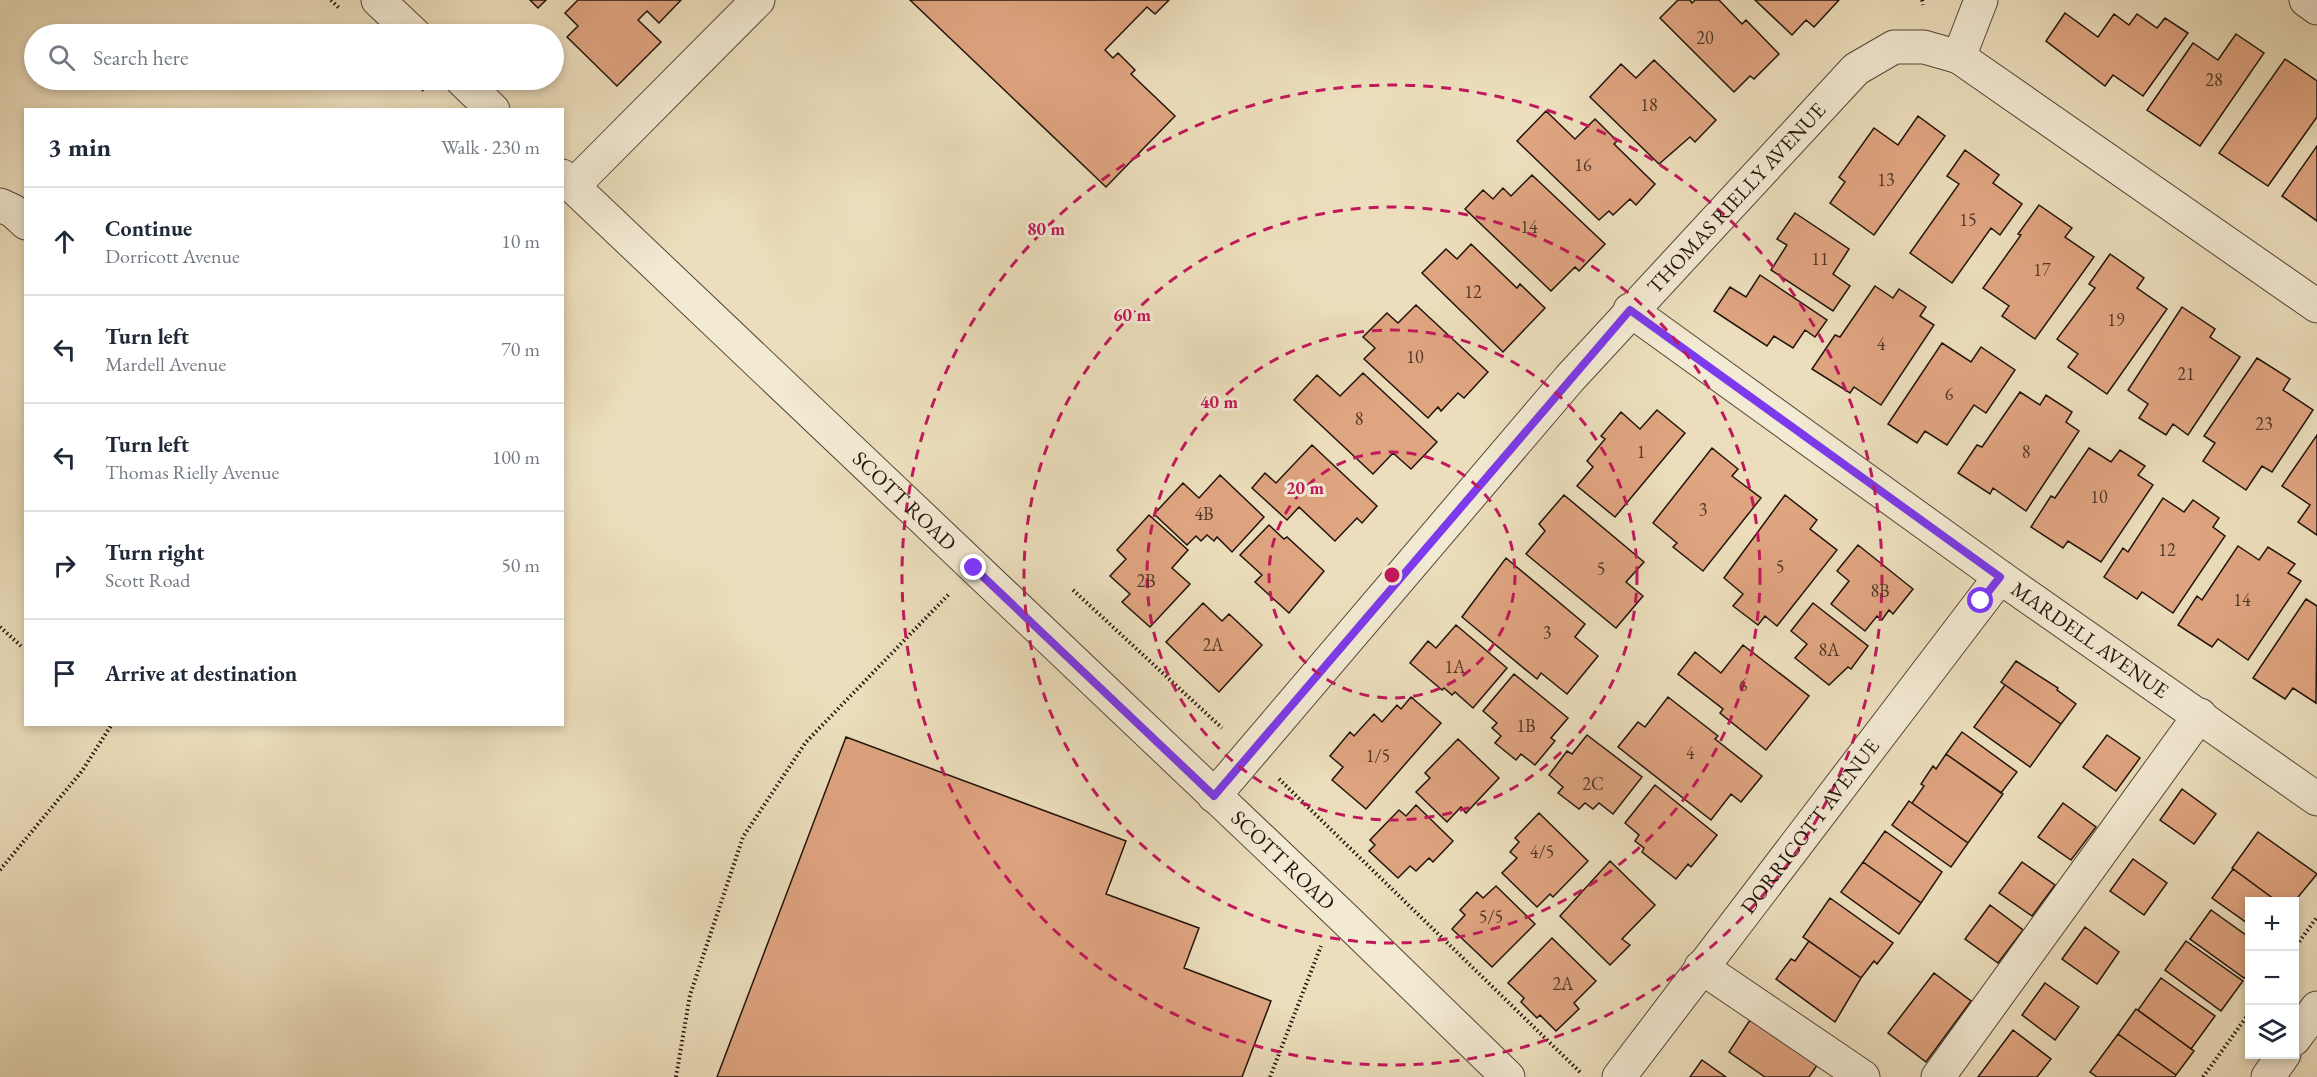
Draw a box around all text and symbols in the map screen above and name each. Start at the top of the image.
search box [24,24,564,90]
house number: 20 [1696,26,1714,49]
icon: search [45,41,78,74]
text: Search here [93,43,188,72]
house number: 28 [2205,68,2223,91]
house number: 18 [1640,93,1658,116]
street label: THOMAS RIELLY AVENUE [1641,97,1831,299]
text: 3 min [48,130,111,164]
text: Walk · 230 m [441,134,540,160]
house number: 16 [1574,153,1592,176]
house number: 13 [1877,168,1895,191]
house number: 15 [1959,208,1977,231]
text: Continue [105,214,192,243]
house number: 14 [1520,215,1538,238]
text: 80 m [1027,217,1065,240]
icon: ahead [48,225,81,258]
text: 10 m [501,228,540,254]
text: Dorricott Avenue [105,243,240,269]
house number: 11 [1811,247,1829,270]
house number: 17 [2033,258,2051,281]
house number: 12 [1464,280,1482,303]
text: 60 m [1113,303,1151,326]
house number: 19 [2107,308,2125,331]
text: Turn left [105,322,189,351]
house number: 4 [1877,332,1886,355]
icon: left [48,333,81,366]
text: 70 m [501,336,540,362]
house number: 10 [1406,345,1424,368]
text: Mardell Avenue [105,351,226,377]
house number: 21 [2177,362,2195,385]
house number: 6 [1945,382,1954,405]
text: 40 m [1200,390,1238,413]
house number: 8 [1355,407,1363,430]
house number: 23 [2255,412,2273,435]
text: Turn left [105,430,189,459]
house number: 1 [1637,440,1645,463]
house number: 8 [2022,440,2030,463]
icon: left [48,441,81,474]
text: 100 m [492,444,540,470]
street label: SCOTT ROAD [847,445,963,556]
text: Thomas Rielly Avenue [105,459,279,485]
text: 20 m [1286,476,1324,499]
house number: 10 [2090,485,2108,508]
house number: 3 [1699,498,1707,521]
house number: 4B [1194,502,1214,525]
text: Turn right [105,538,204,567]
house number: 12 [2158,538,2176,561]
icon: right [48,549,81,582]
text: 50 m [501,552,540,578]
route end [960,554,986,580]
house number: 5 [1776,555,1784,578]
house number: 5 [1597,557,1605,580]
centre of rings [1382,565,1402,585]
text: Scott Road [105,567,190,593]
house number: 2B [1136,569,1156,592]
street label: MARDELL AVENUE [2006,575,2174,704]
house number: 8B [1870,579,1890,602]
route start [1967,587,1993,613]
house number: 14 [2233,588,2251,611]
house number: 3 [1543,621,1551,644]
house number: 2A [1202,633,1224,656]
house number: 8A [1818,638,1840,661]
house number: 1A [1444,655,1466,678]
icon: arrive [48,657,81,690]
text: Arrive at destination [105,659,297,688]
house number: 6 [1739,673,1748,696]
house number: 1B [1516,714,1536,737]
street label: DORRICOTT AVENUE [1734,733,1885,919]
house number: 4 [1686,741,1695,764]
house number: 1/5 [1366,744,1390,767]
house number: 2C [1582,772,1604,795]
street label: SCOTT ROAD [1226,804,1341,916]
house number: 4/5 [1530,840,1554,863]
map controls [2245,897,2299,1059]
button: + [2245,897,2299,951]
house number: 5/5 [1479,905,1503,928]
button: − [2245,951,2299,1005]
house number: 2A [1552,972,1574,995]
button: layers [2245,1005,2299,1059]

